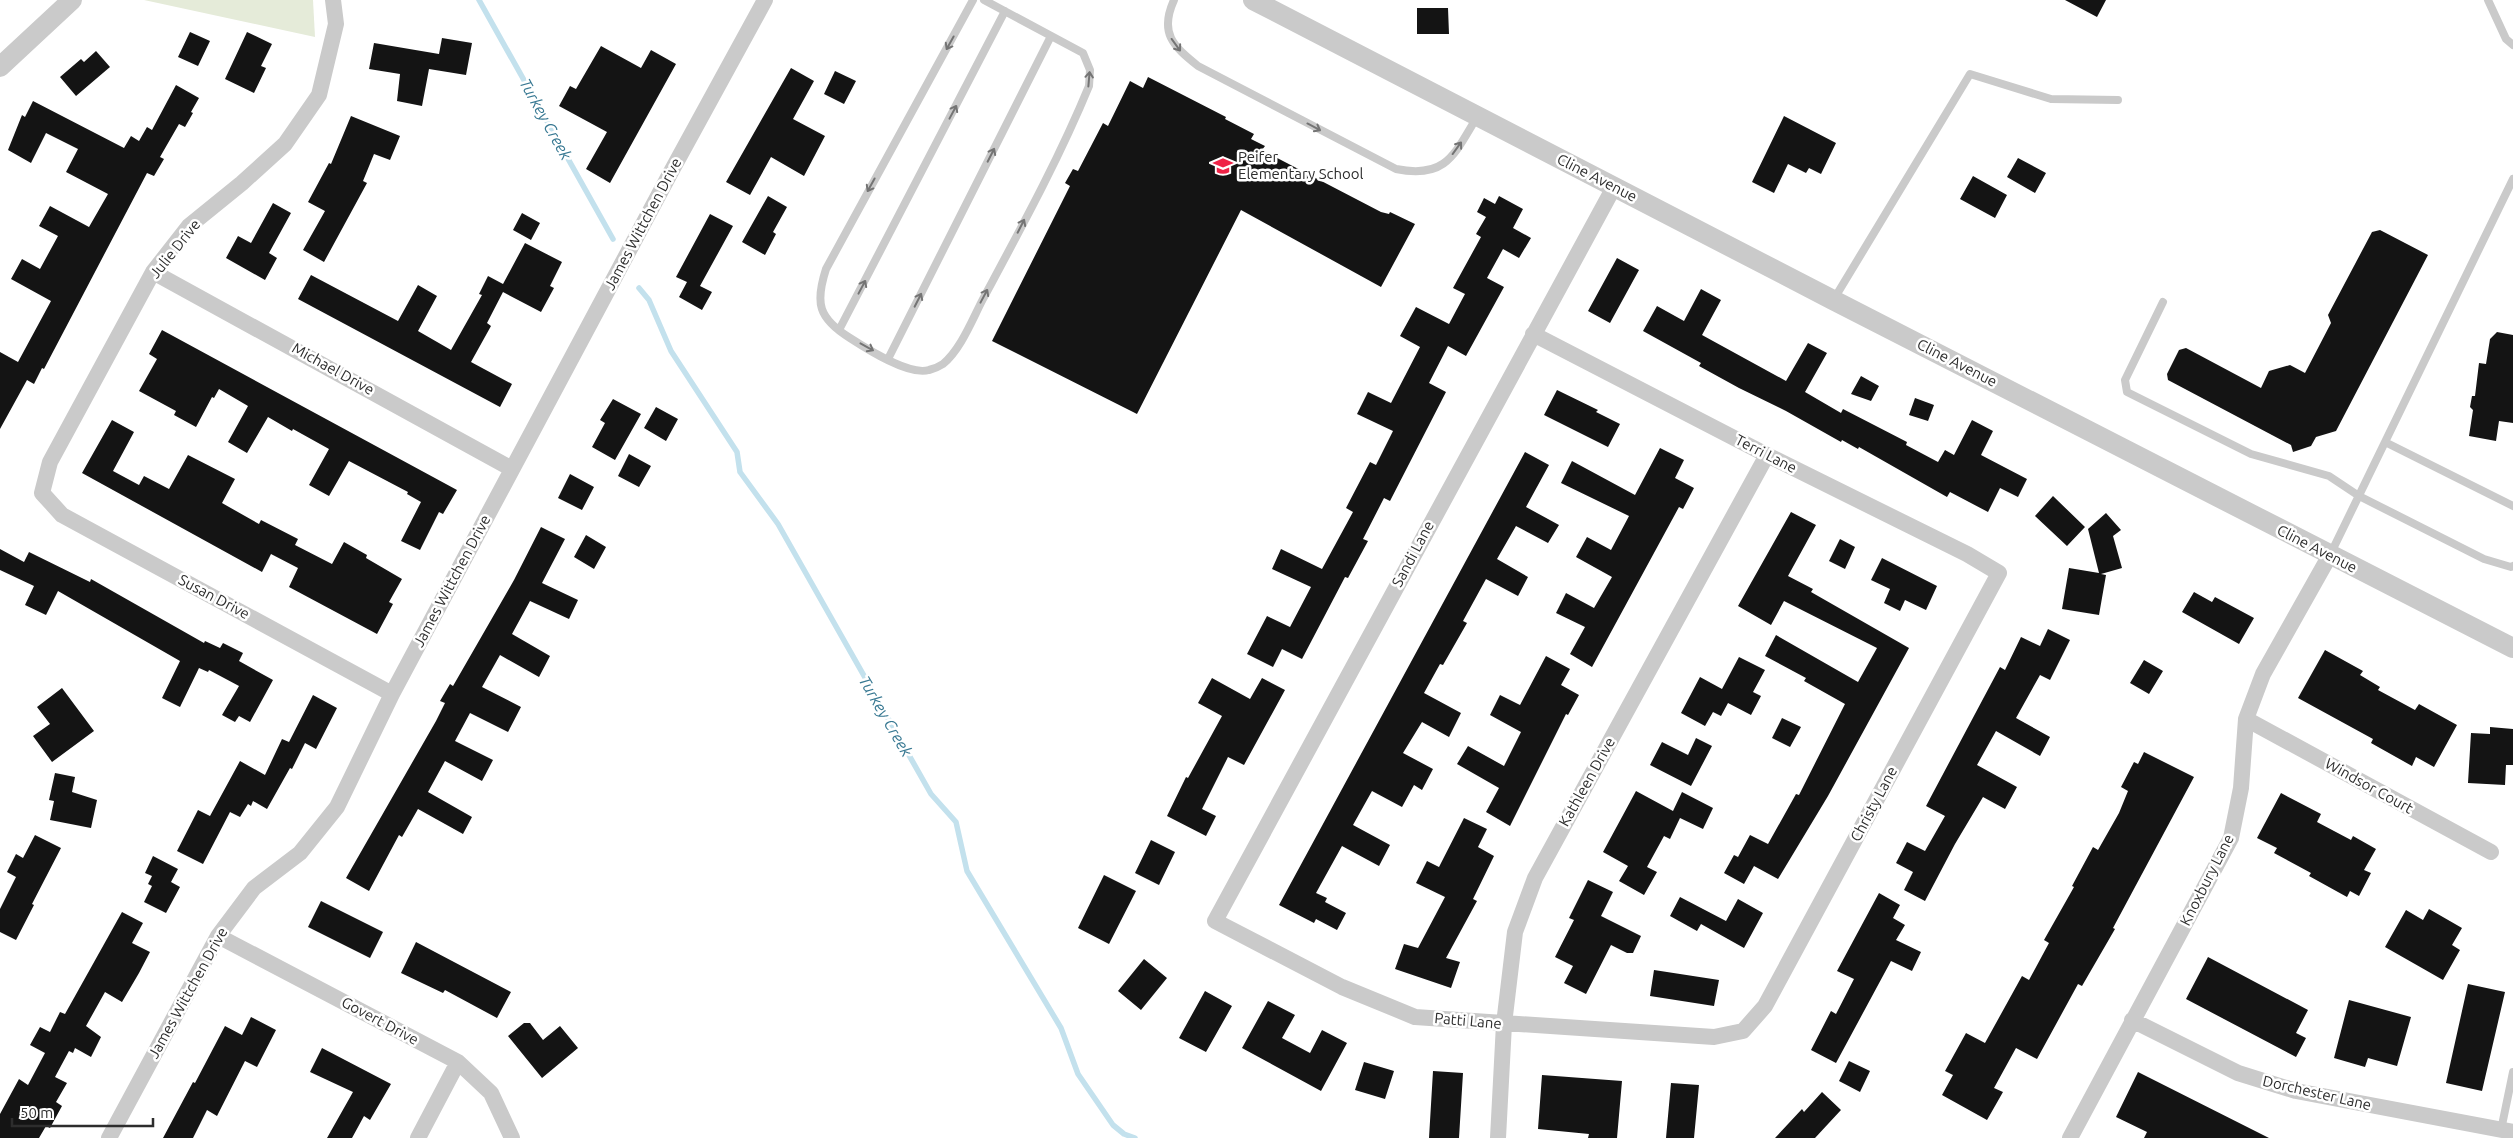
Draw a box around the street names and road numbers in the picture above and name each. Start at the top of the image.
street label: Cline Avenue [1554,150,1640,205]
street label: James Wittchen Drive [601,155,685,293]
street label: Julie Drive [146,216,203,282]
street label: Cline Avenue [1914,335,2000,390]
street label: Michael Drive [289,339,377,398]
street label: Terri Lane [1733,431,1800,476]
street label: James Wittchen Drive [410,512,494,650]
street label: Sandi Lane [1388,518,1437,590]
street label: Cline Avenue [2274,521,2360,576]
street label: Susan Drive [176,571,253,622]
street label: Kathleen Drive [1555,734,1618,829]
street label: Windsor Court [2322,754,2416,817]
street label: Christy Lane [1847,763,1900,844]
street label: Knoxbury Lane [2176,831,2237,928]
street label: James Wittchen Drive [144,924,231,1061]
street label: Govert Drive [339,993,422,1048]
street label: Patti Lane [1434,1009,1502,1032]
street label: Dorchester Lane [2261,1072,2373,1113]

